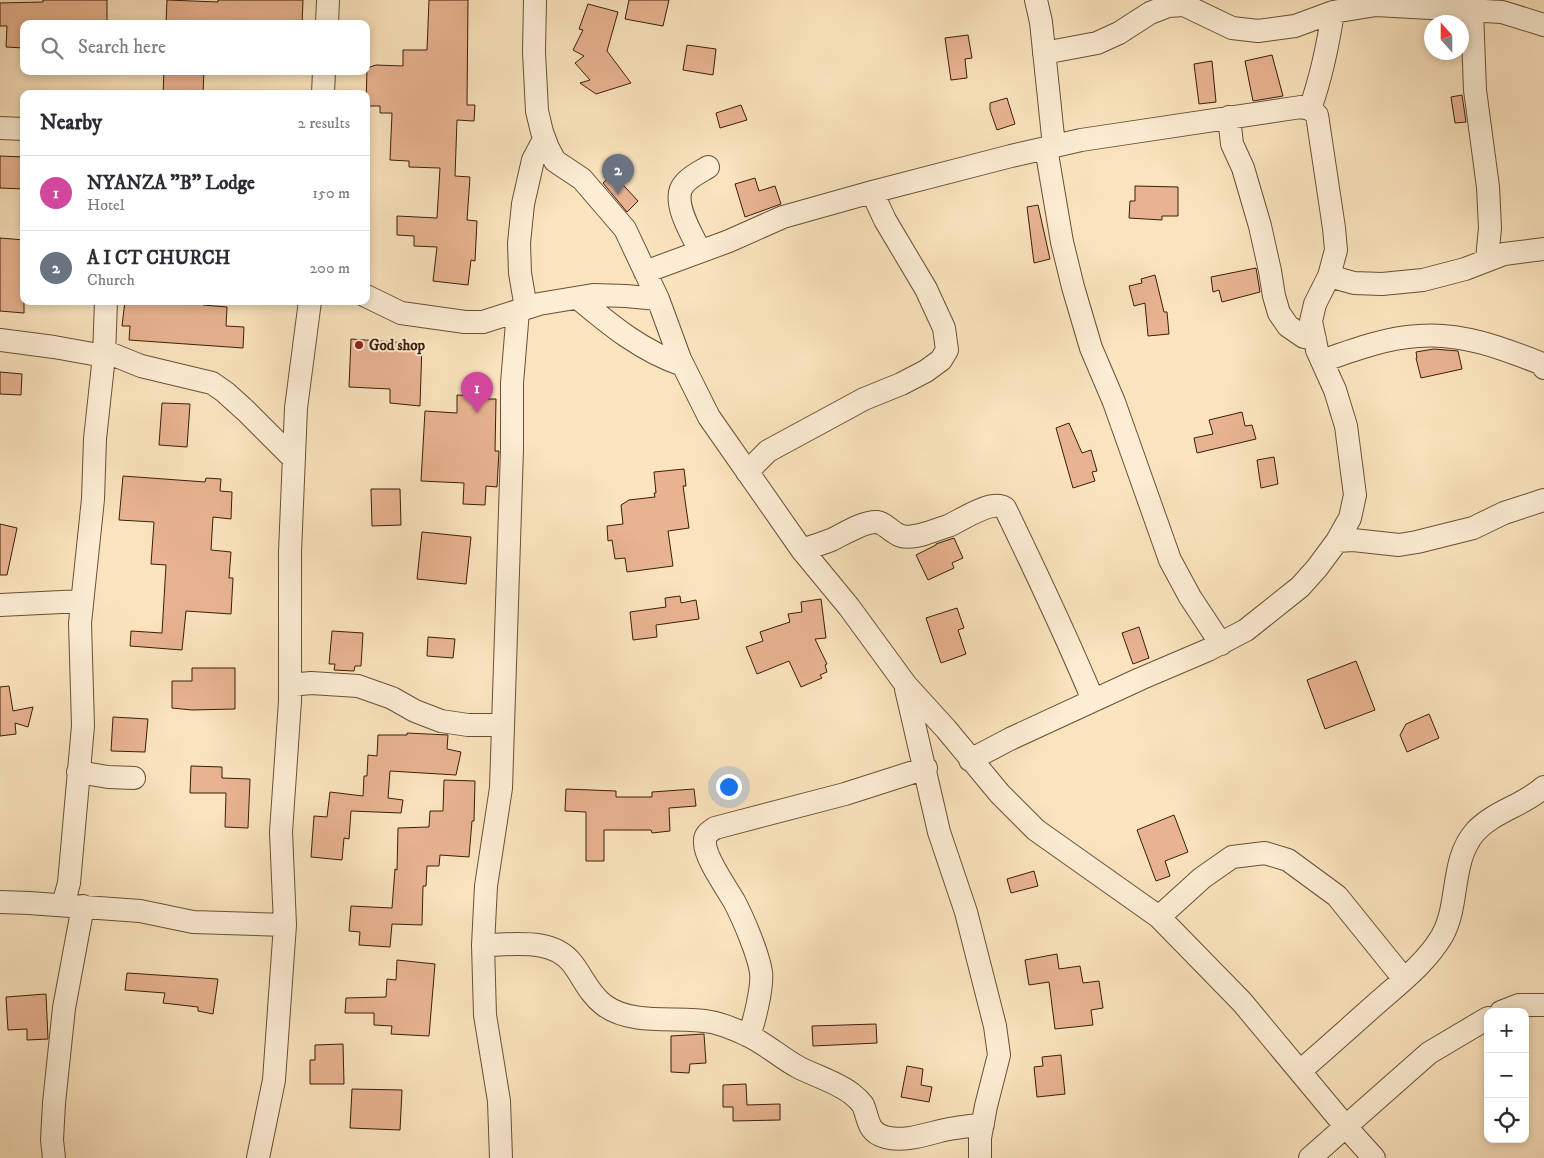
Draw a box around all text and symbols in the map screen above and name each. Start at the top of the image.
north arrow [1424,15,1469,60]
search box [20,20,370,75]
icon: search [38,34,66,62]
text: Search here [78,36,166,59]
text: Nearby [40,110,102,136]
text: 2 results [298,113,350,133]
pin: 2 [602,154,634,195]
text: NYANZA "B" Lodge [87,172,255,195]
text: 1 [53,183,59,203]
text: 150 m [312,183,350,203]
text: Hotel [87,195,125,215]
text: A I CT CHURCH [87,247,231,270]
text: 2 [52,258,60,278]
text: 200 m [309,258,350,278]
text: Church [87,270,135,290]
place label: God shop [369,336,426,355]
marker: God shop [353,339,365,351]
pin: 1 [461,372,493,413]
your location [716,774,742,800]
map controls [1484,1008,1529,1143]
button: + [1484,1008,1529,1053]
button: − [1484,1053,1529,1098]
button: locate [1484,1098,1529,1143]

